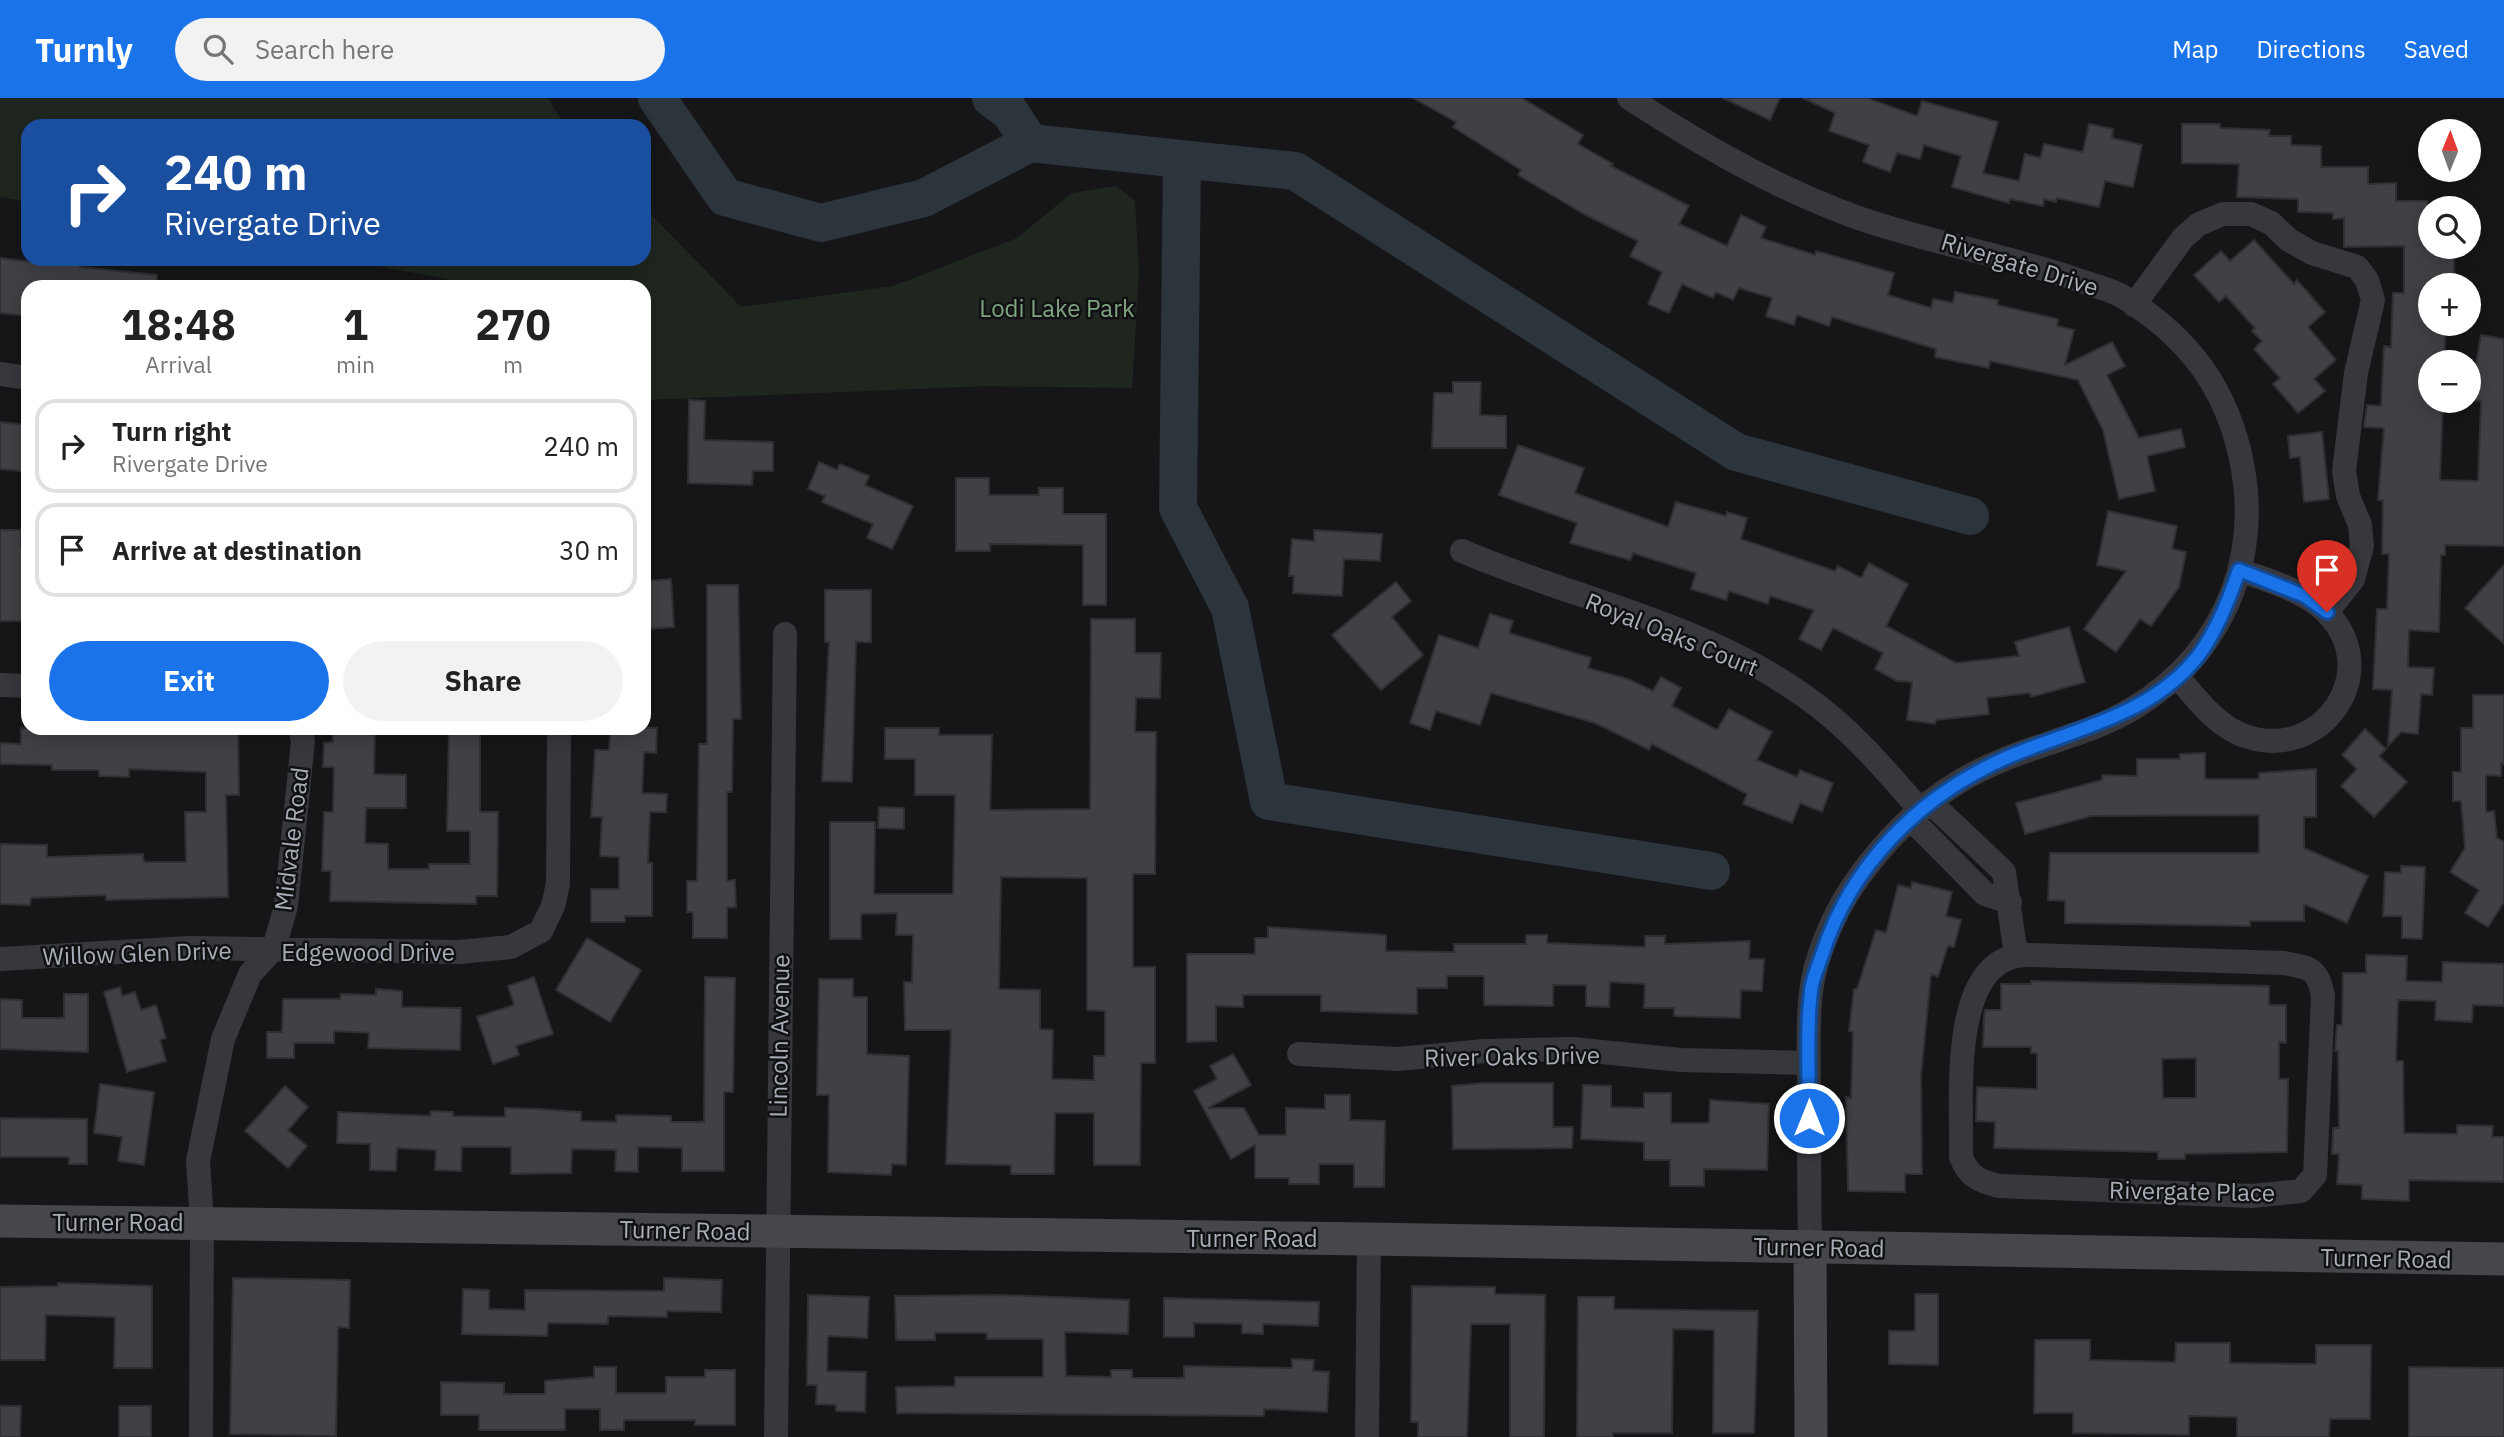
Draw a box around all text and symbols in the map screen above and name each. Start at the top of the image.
search box [175,18,665,81]
text: Turnly [35,28,133,71]
icon: search [199,30,237,68]
text: Search here [255,32,394,66]
text: Map [2172,33,2218,65]
text: Directions [2256,33,2366,65]
text: Saved [2404,33,2469,65]
north arrow [2418,119,2482,182]
map controls [2418,119,2481,413]
text: 240 m [164,140,308,203]
icon: right [49,147,140,238]
button: search [2418,196,2481,259]
text: Rivergate Drive [164,202,381,244]
street label: Rivergate Drive [1938,225,2102,303]
button: + [2418,273,2481,336]
park label: Lodi Lake Park [979,292,1135,324]
text: 18:48 [121,297,236,352]
text: 1 [343,297,368,352]
text: 270 [475,297,551,352]
text: Arrival [145,349,212,379]
text: min [336,349,375,379]
text: m [503,349,523,379]
button: − [2418,350,2481,413]
text: Turn right [112,414,231,448]
icon: right [53,427,91,465]
text: 240 m [543,429,619,463]
text: Rivergate Drive [112,448,268,478]
icon: arrive [53,531,91,569]
text: Arrive at destination [112,533,362,567]
text: 30 m [559,533,619,567]
pin [2297,540,2357,612]
icon: arrive [2308,551,2346,589]
street label: Royal Oaks Court [1581,585,1763,683]
button: Exit [49,641,329,721]
button: Share [343,641,623,721]
street label: Midvale Road [266,765,316,913]
street label: Willow Glen Drive [42,934,232,972]
street label: Edgewood Drive [281,936,455,968]
street label: Lincoln Avenue [762,954,796,1118]
street label: River Oaks Drive [1424,1038,1600,1074]
position arrow [1772,1081,1846,1155]
street label: Rivergate Place [2109,1174,2275,1208]
street label: Turner Road [52,1206,184,1238]
street label: Turner Road [619,1213,751,1247]
street label: Turner Road [1186,1222,1318,1254]
street label: Turner Road [1753,1230,1885,1264]
street label: Turner Road [2320,1241,2452,1275]

